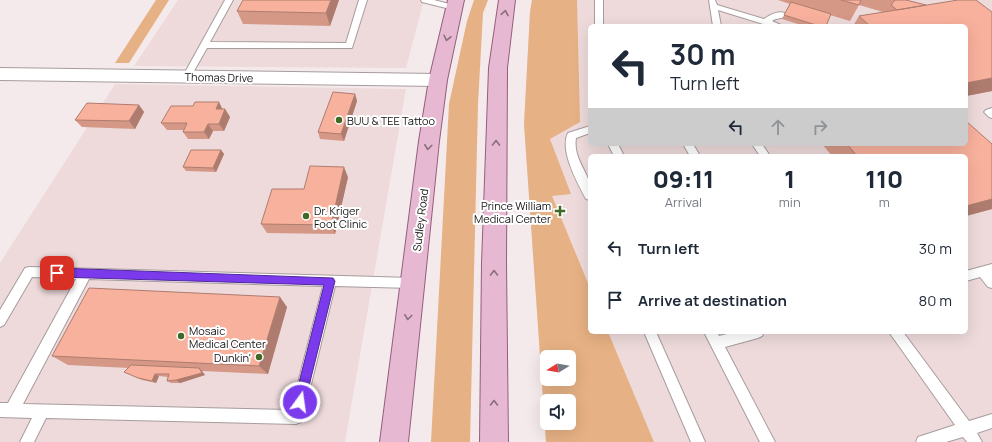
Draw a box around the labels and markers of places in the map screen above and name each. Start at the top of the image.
place label: BUU & TEE Tattoo [347,113,436,128]
marker: BUU & TEE Tattoo [334,115,344,125]
place label: Prince William Medical Center [474,198,551,226]
place label: Dr. Kriger Foot Clinic [314,203,367,231]
marker: Prince William Medical Center [554,205,566,217]
marker: Dr. Kriger Foot Clinic [301,211,311,221]
pin [40,256,74,290]
place label: Mosaic Medical Center [189,323,266,351]
marker: Mosaic Medical Center [176,331,186,341]
place label: Dunkin' [214,350,251,365]
marker: Dunkin' [254,352,264,362]

